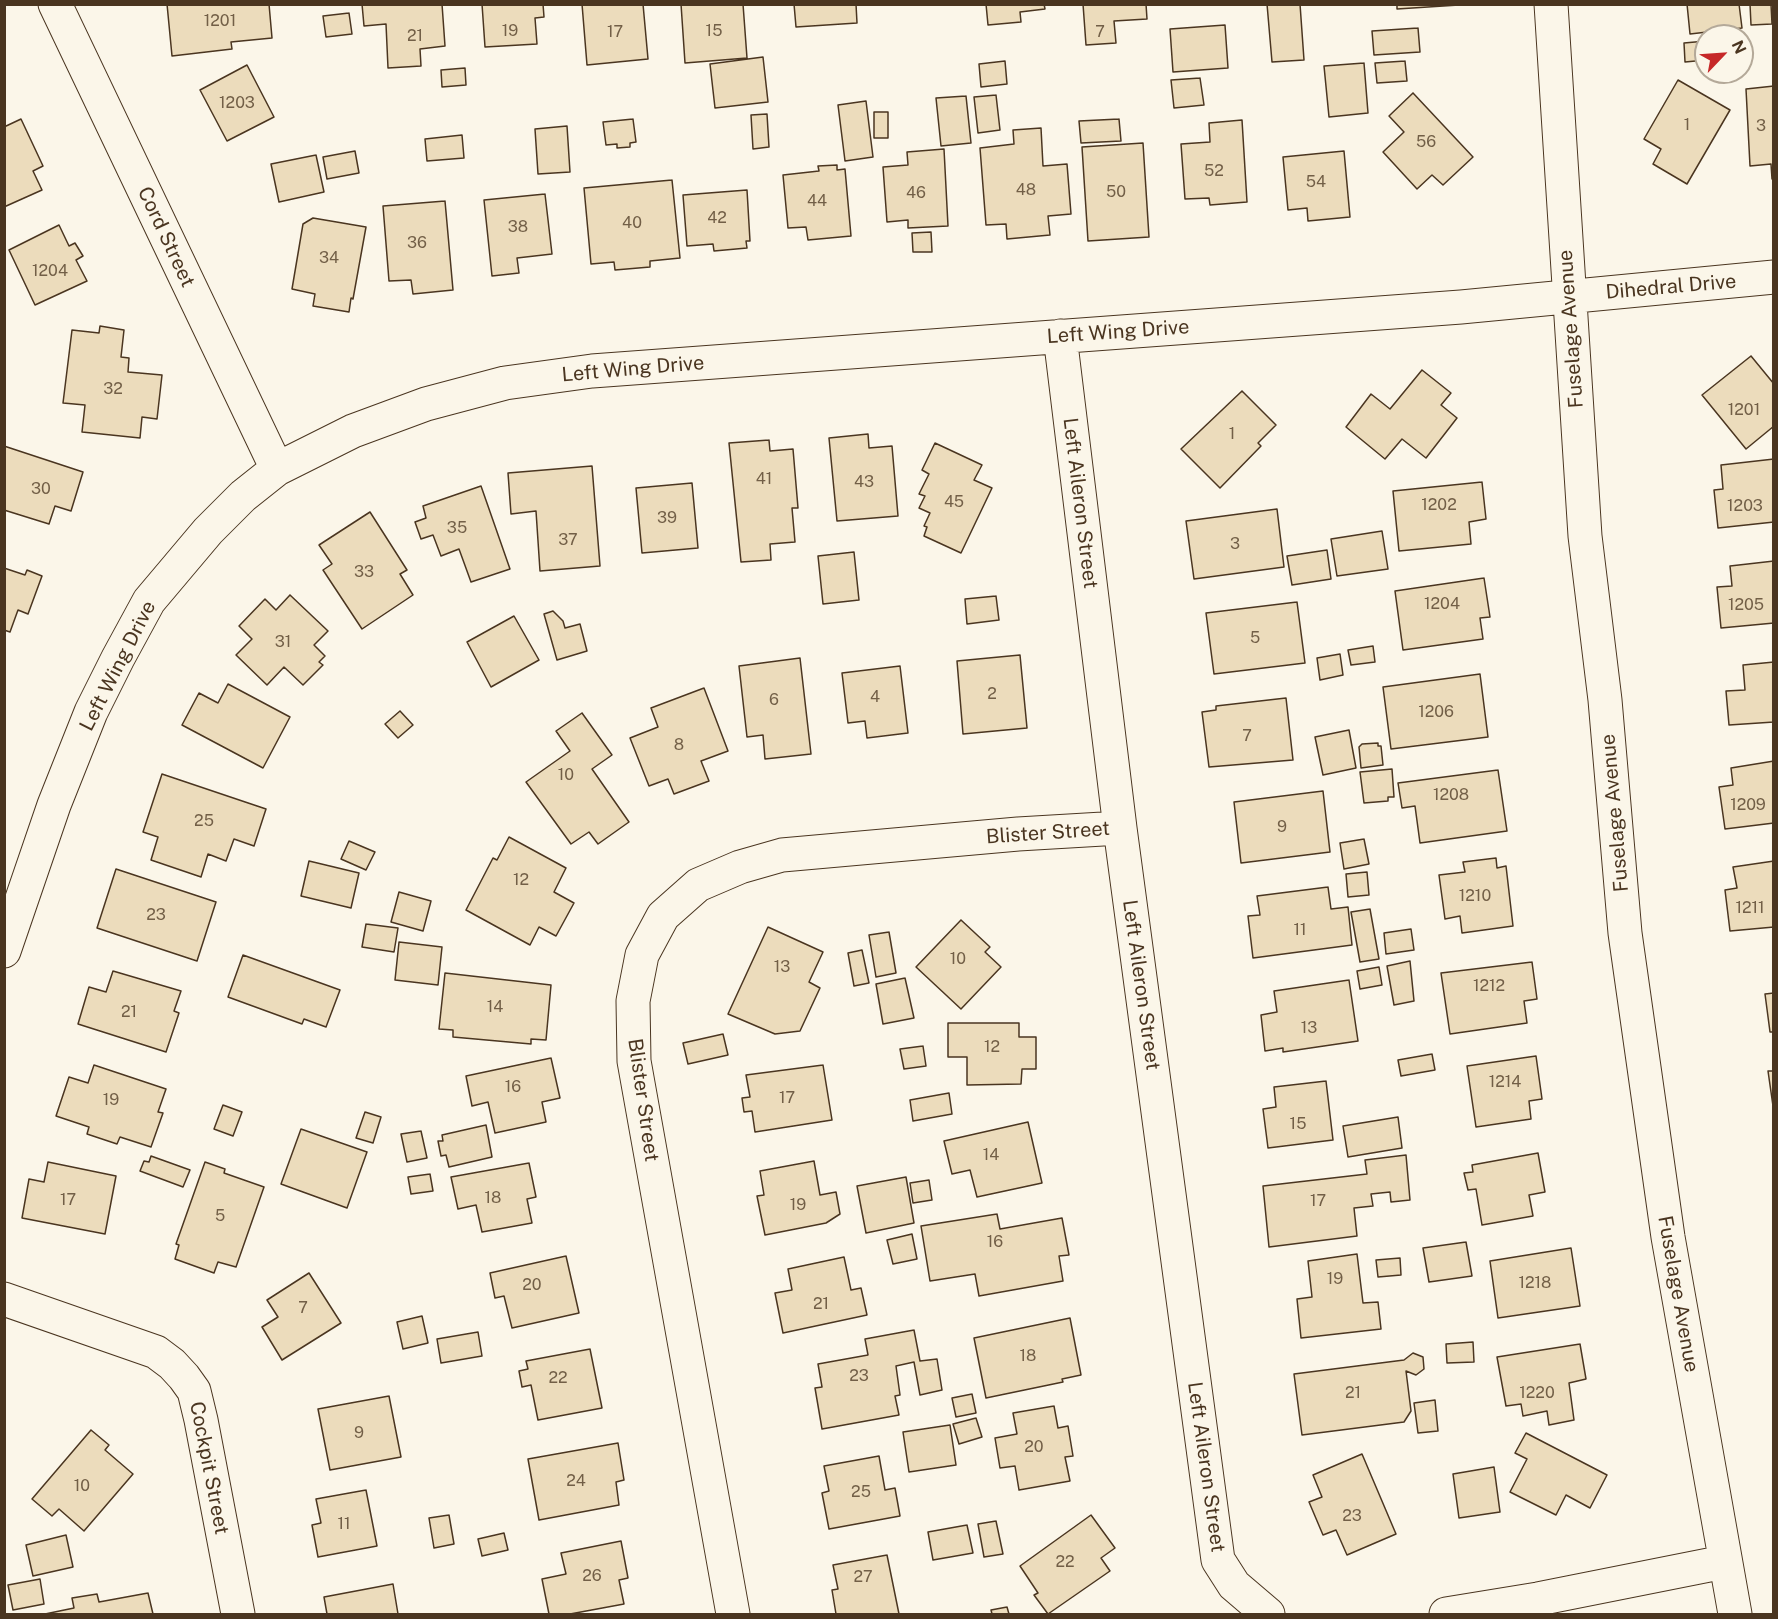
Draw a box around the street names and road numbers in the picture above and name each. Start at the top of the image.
street label: Cord Street [132,183,200,291]
street label: Fuselage Avenue [1553,249,1589,409]
street label: Dihedral Drive [1605,269,1737,305]
street label: Left Wing Drive [1046,315,1190,349]
street label: Left Wing Drive [561,351,705,387]
street label: Left Aileron Street [1058,416,1102,590]
street label: Left Wing Drive [75,597,161,735]
street label: Fuselage Avenue [1596,733,1634,893]
street label: Blister Street [985,817,1111,849]
street label: Left Aileron Street [1117,898,1165,1072]
street label: Blister Street [622,1037,664,1163]
street label: Fuselage Avenue [1652,1214,1704,1374]
street label: Left Aileron Street [1182,1380,1230,1554]
street label: Cockpit Street [184,1399,234,1537]

